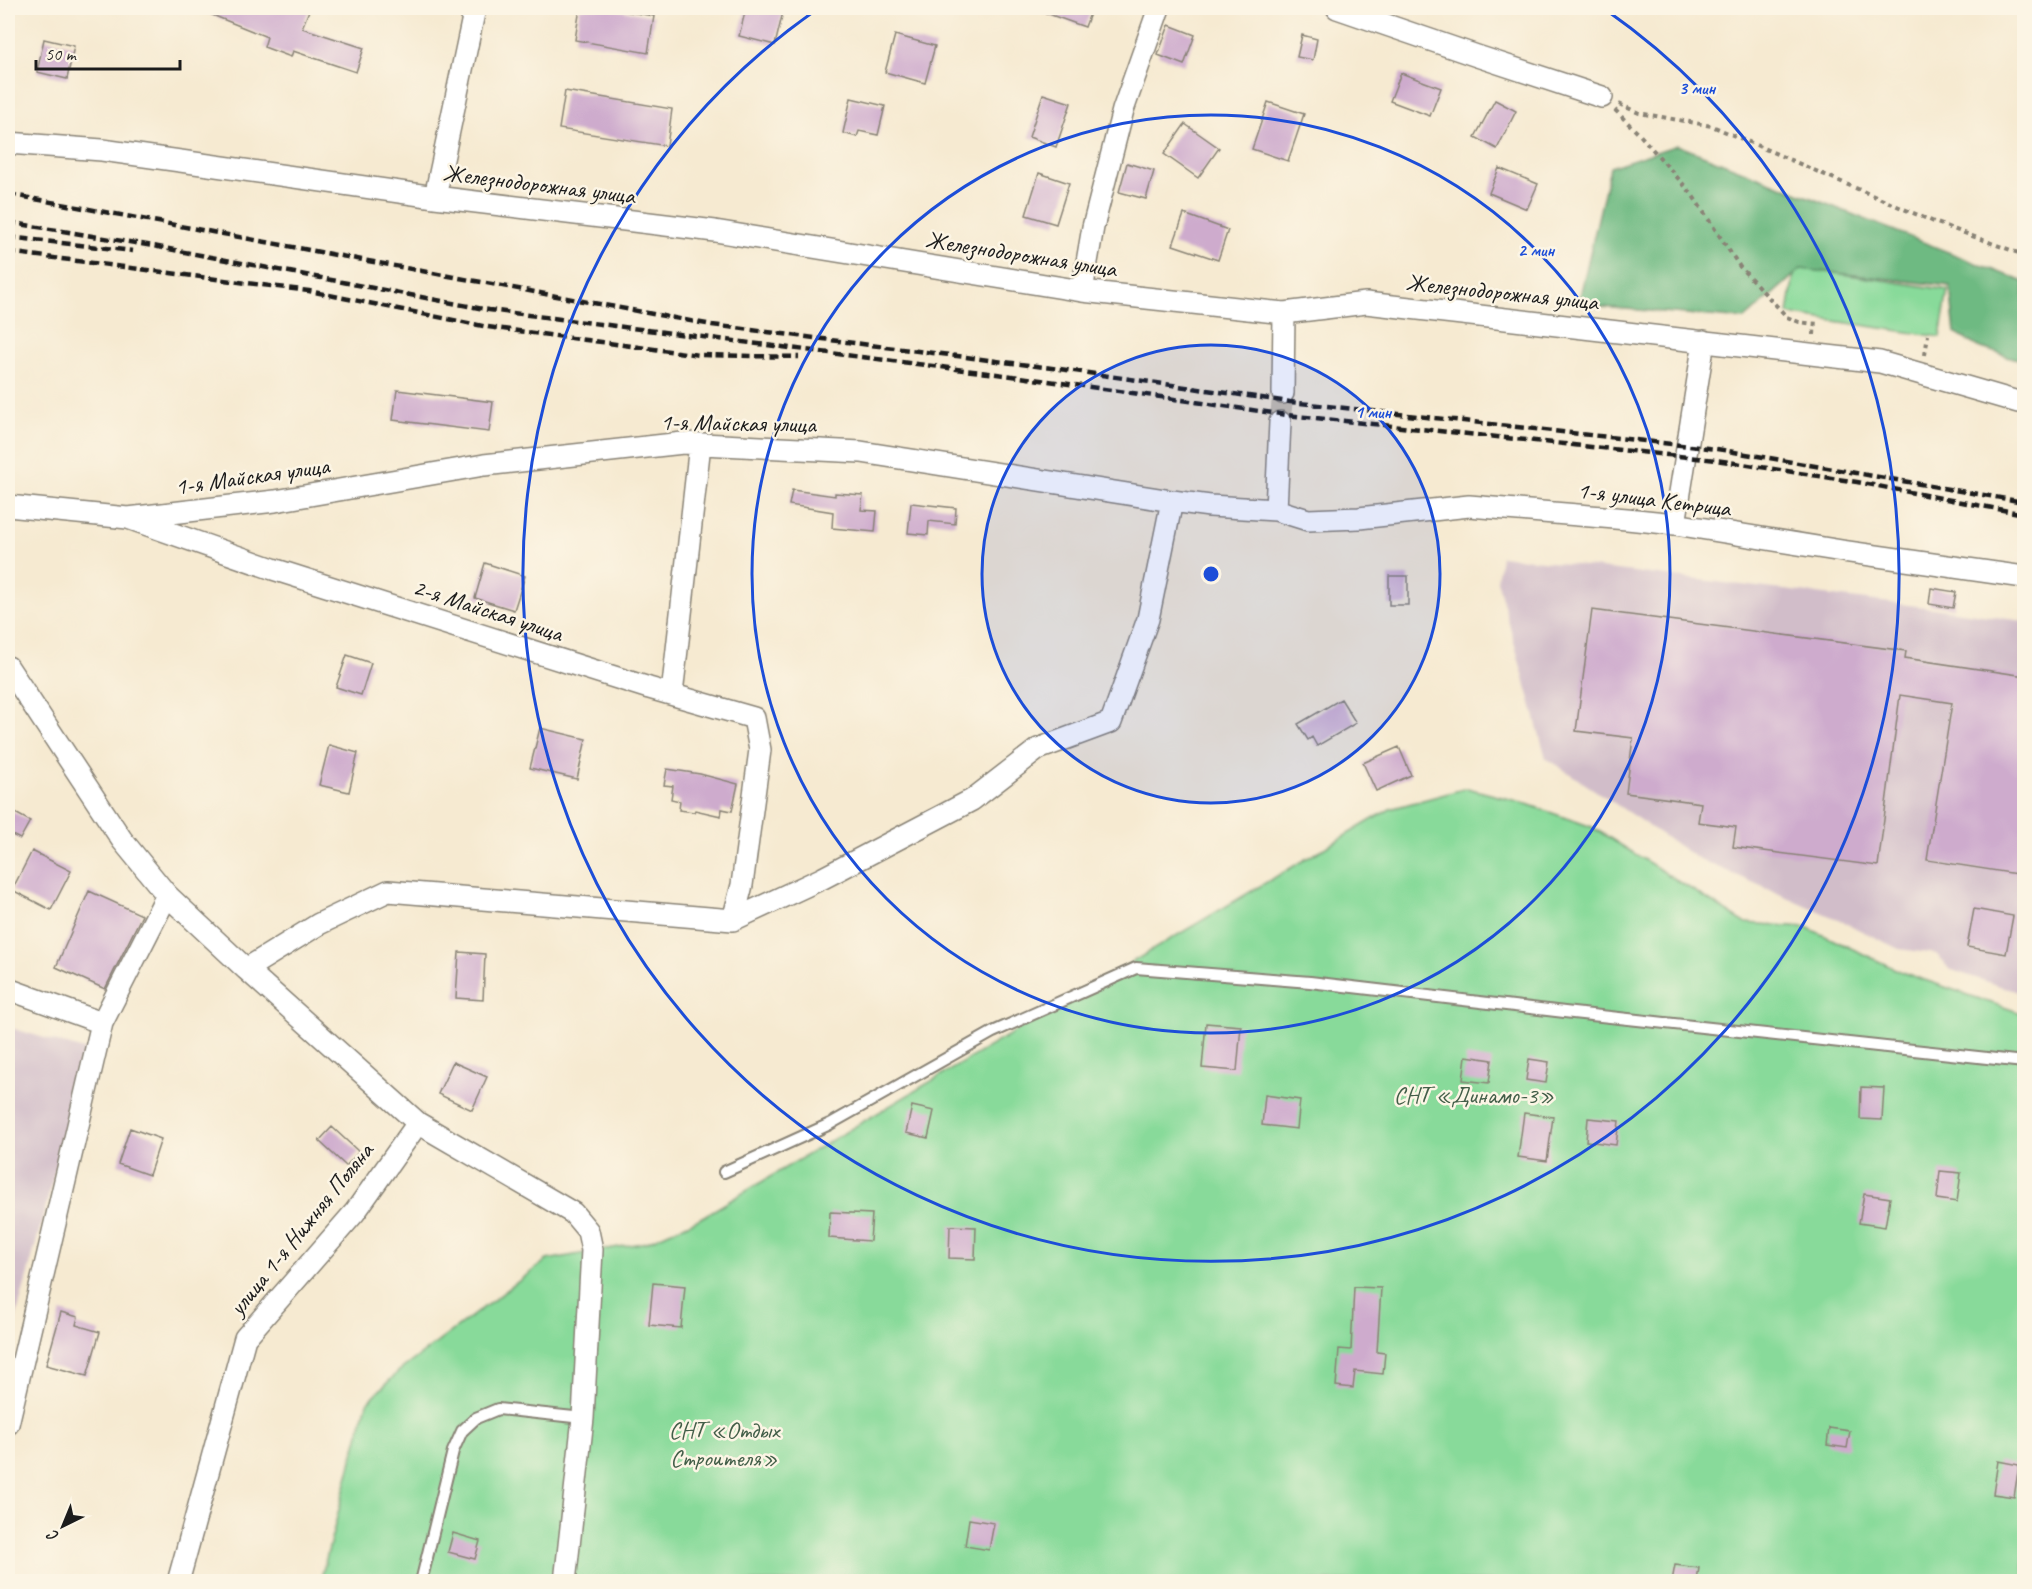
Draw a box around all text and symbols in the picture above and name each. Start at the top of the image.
scale bar [36,33,180,71]
text: 50 m [45,43,78,65]
text: 3 мин [1679,77,1716,99]
street label: Железнодорожная улица [441,157,638,211]
street label: Железнодорожная улица [923,224,1120,284]
text: 2 мин [1518,239,1555,261]
street label: Железнодорожная улица [1404,267,1601,317]
text: 1 мин [1355,401,1392,423]
street label: 1-я Майская улица [660,407,817,439]
street label: 1-я Майская улица [173,450,332,502]
street label: 1-я улица Кетрица [1576,475,1734,523]
centre of rings [1201,564,1221,584]
street label: 2-я Майская улица [409,572,568,649]
park label: СНТ «Динамо-3» [1394,1080,1554,1110]
street label: улица 1-я Нижняя Поляна [221,1135,381,1323]
park label: СНТ «Отдых Строителя» [669,1415,781,1473]
north arrow [33,1496,93,1556]
text: С [42,1525,63,1546]

